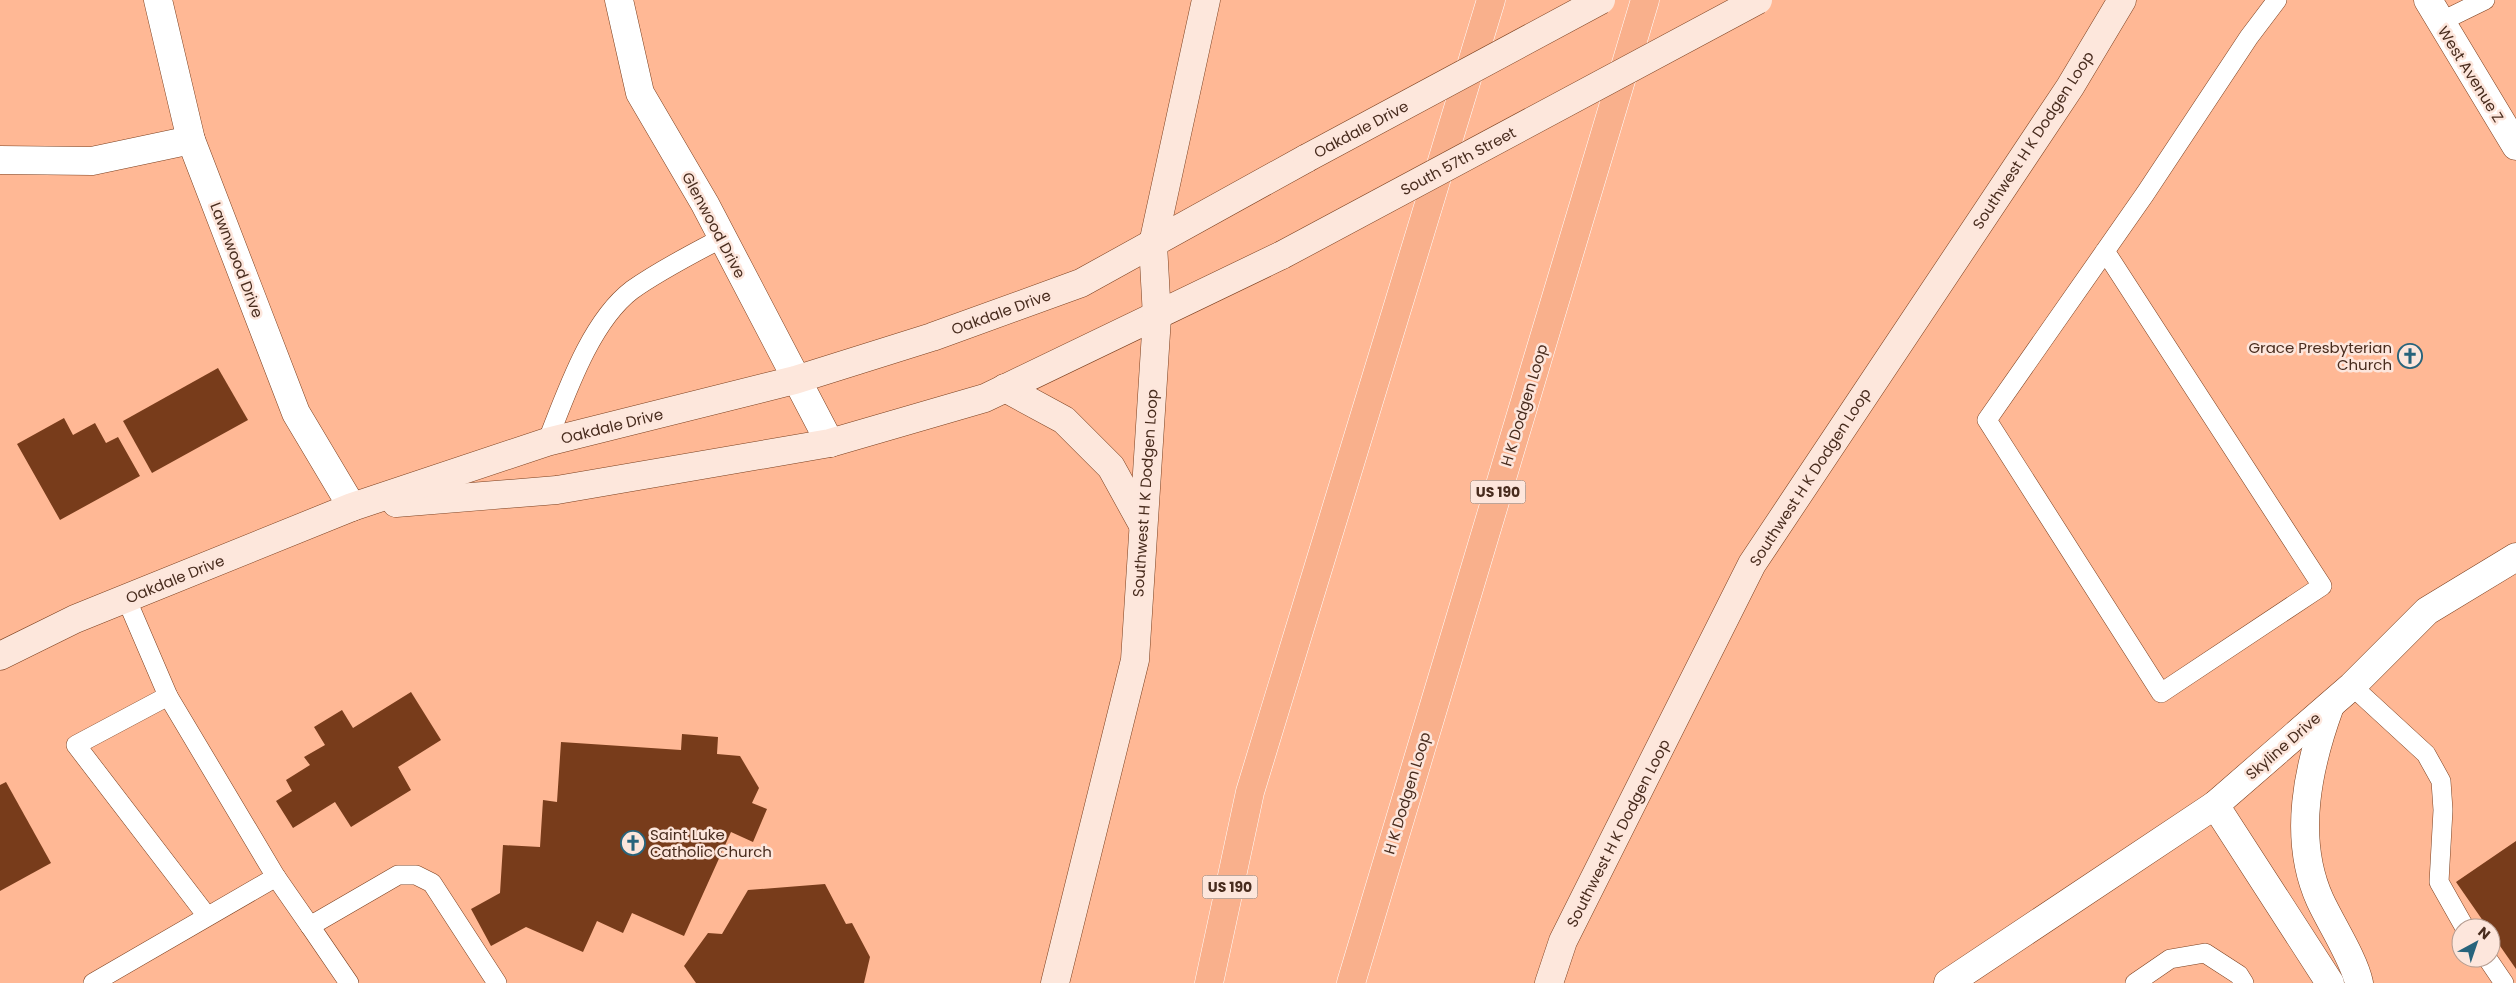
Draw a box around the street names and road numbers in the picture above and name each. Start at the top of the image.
street label: West Avenue Z [2433,22,2509,126]
street label: Southwest H K Dodgen Loop [1967,47,2099,233]
street label: Oakdale Drive [1310,95,1412,163]
street label: South 57th Street [1397,122,1519,200]
street label: Glenwood Drive [677,168,751,282]
street label: Lawnwood Drive [205,199,269,321]
street label: Oakdale Drive [948,284,1054,340]
street label: H K Dodgen Loop [1495,341,1553,469]
street label: Southwest H K Dodgen Loop [1744,384,1876,570]
street label: Southwest H K Dodgen Loop [1127,388,1163,598]
street label: Oakdale Drive [559,403,665,449]
road number: US 190 [1470,481,1526,504]
street label: Oakdale Drive [123,550,227,608]
street label: Skyline Drive [2241,708,2325,784]
street label: H K Dodgen Loop [1378,729,1436,857]
street label: Southwest H K Dodgen Loop [1561,735,1675,931]
road number: US 190 [1202,876,1258,899]

